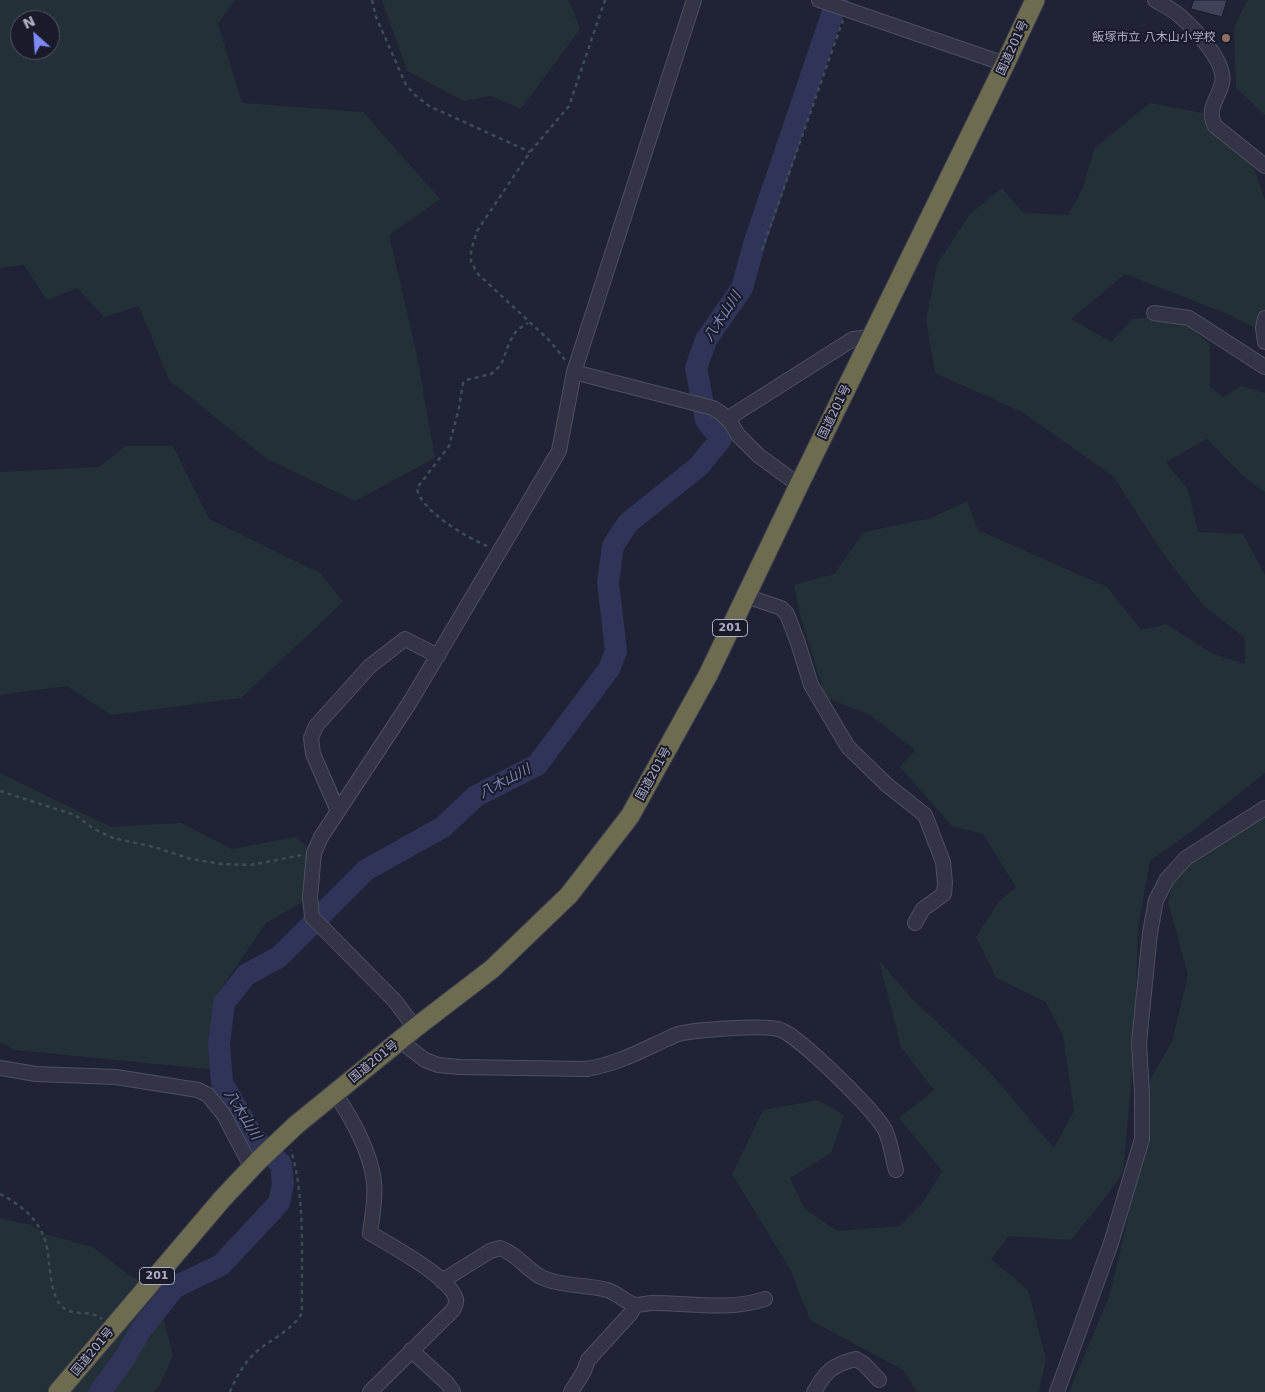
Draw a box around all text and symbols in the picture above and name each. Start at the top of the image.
north arrow [10,10,60,60]
text: N [20,13,38,32]
street label: 国道201号 [994,18,1032,78]
place label: 飯塚市立 八木山小学校 [1092,31,1216,45]
marker: 飯塚市立 八木山小学校 [1220,32,1232,44]
water label: 八木山川 [701,289,745,345]
street label: 国道201号 [816,382,854,442]
road number: 201 [712,620,748,636]
street label: 国道201号 [633,745,675,803]
water label: 八木山川 [476,761,534,803]
street label: 国道201号 [347,1038,401,1086]
water label: 八木山川 [220,1087,264,1143]
road number: 201 [140,1268,174,1284]
street label: 国道201号 [69,1325,117,1379]

